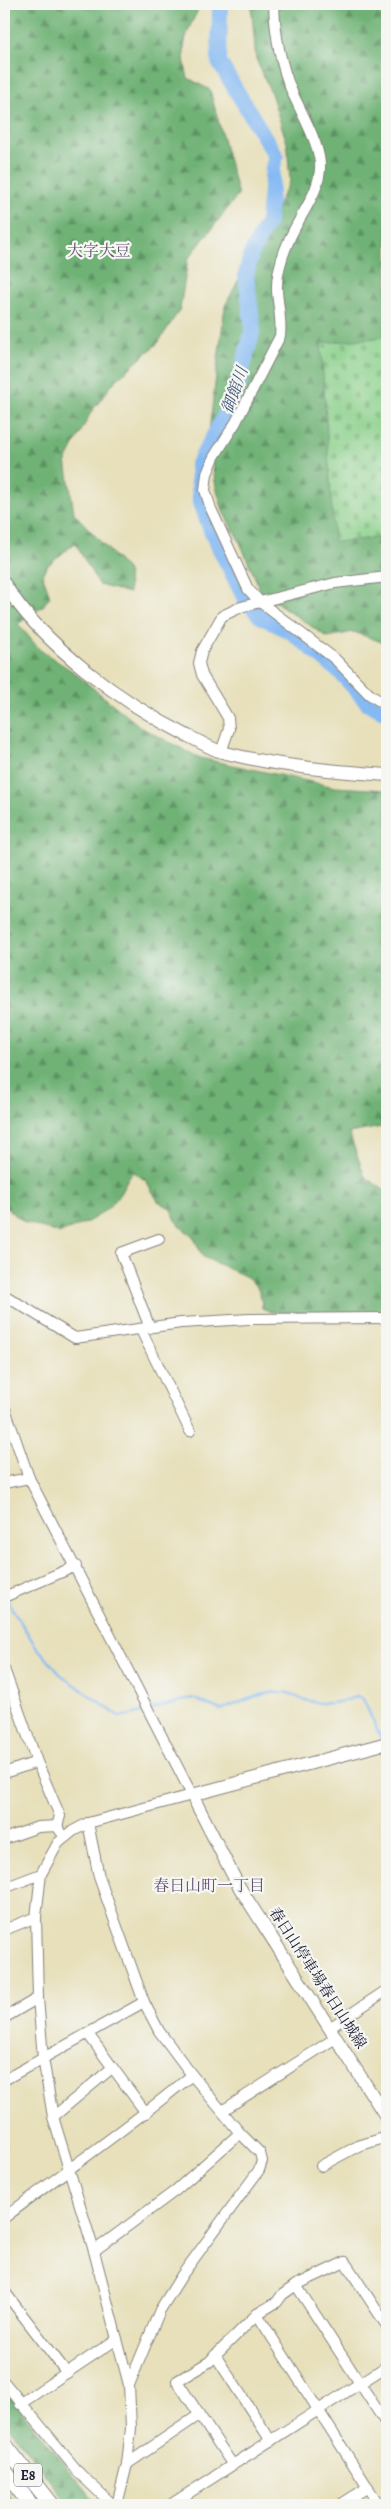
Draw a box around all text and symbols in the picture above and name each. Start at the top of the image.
district label: 大字大豆 [67,240,131,262]
water label: 御館川 [216,362,254,417]
district label: 春日山町一丁目 [153,1875,265,1897]
street label: 春日山停車場春日山城線 [265,1903,371,2053]
road number: E8 [14,2464,42,2486]

